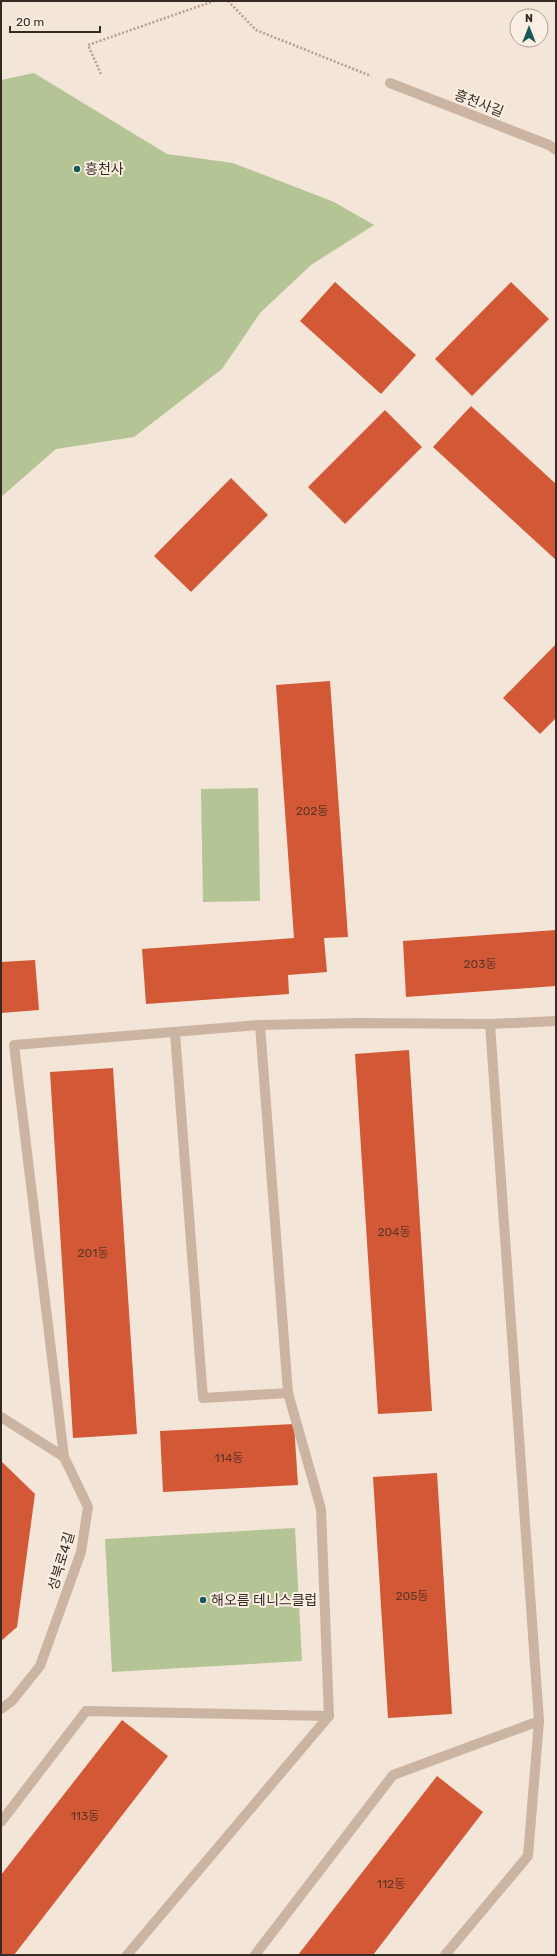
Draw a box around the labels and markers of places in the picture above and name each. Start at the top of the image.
place label: 흥천사 [85,161,124,178]
marker: 흥천사 [72,164,82,174]
place label: 해오름 테니스클럽 [211,1592,317,1609]
marker: 해오름 테니스클럽 [198,1595,208,1605]

